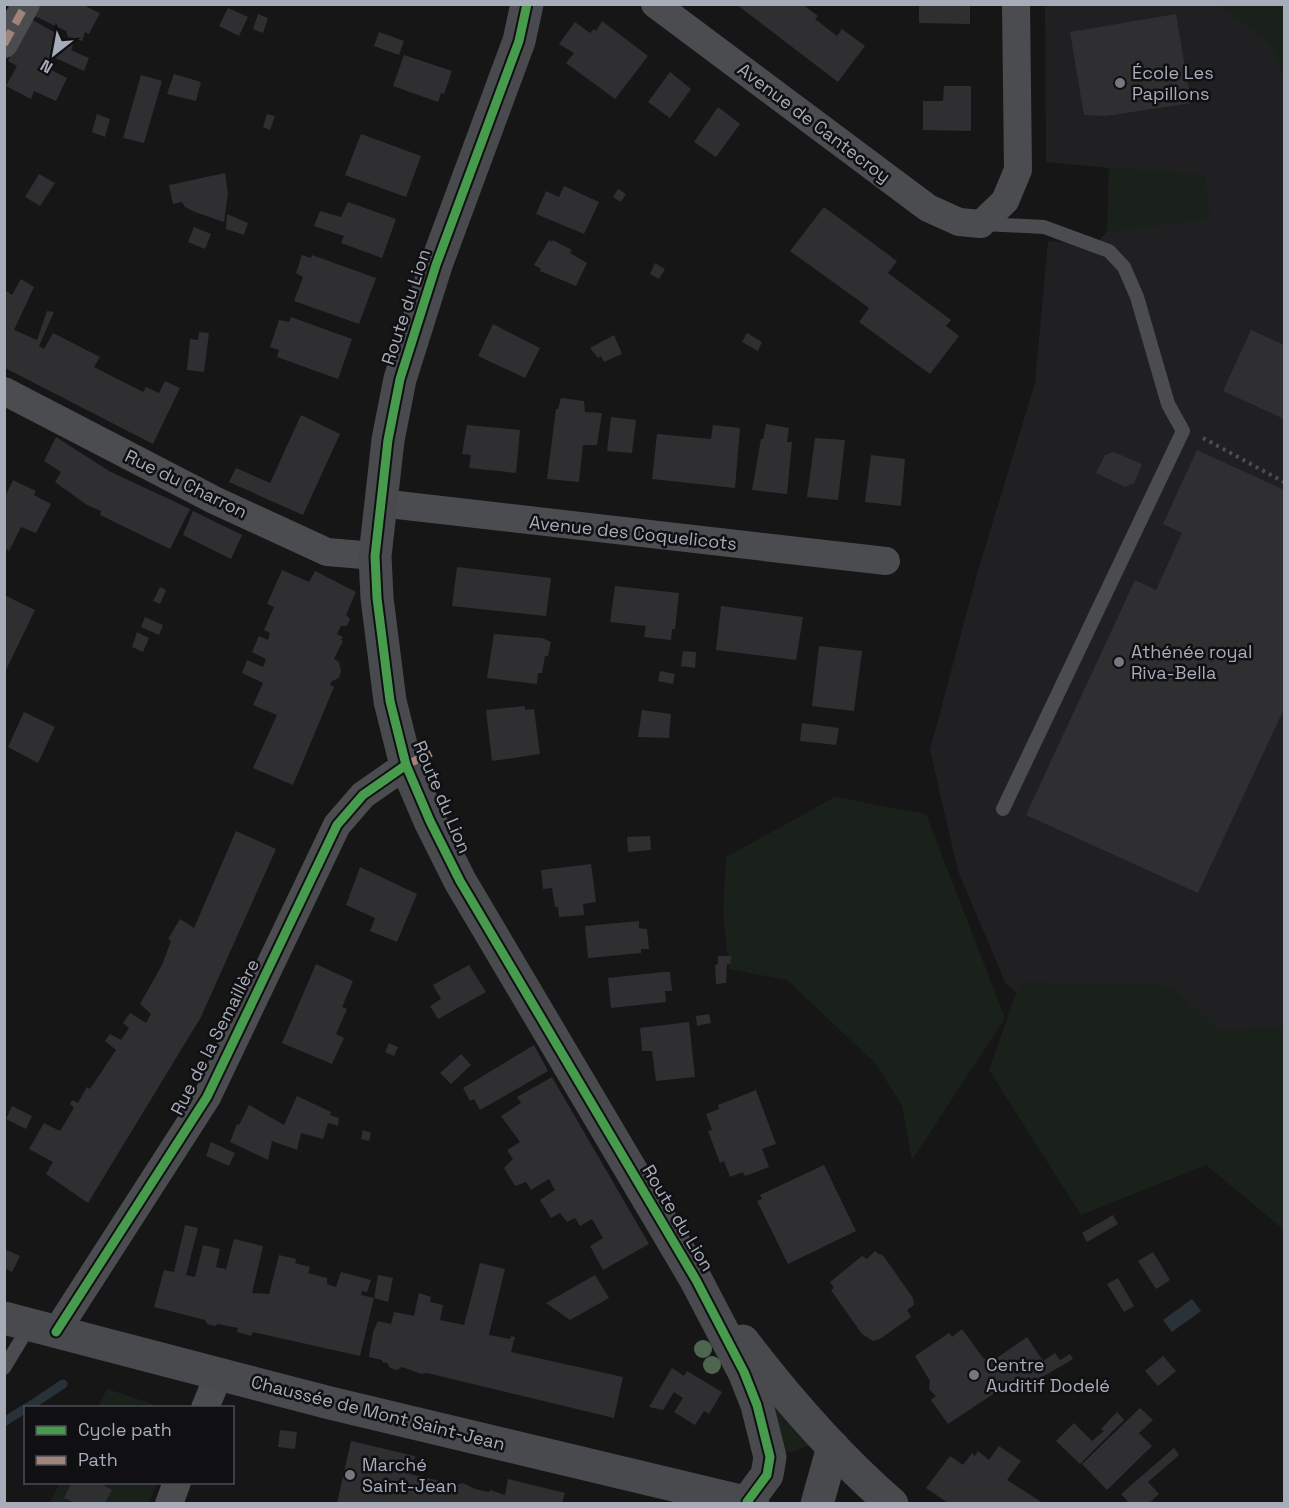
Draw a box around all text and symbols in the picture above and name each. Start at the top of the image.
north arrow [24,24,84,84]
text: N [37,55,57,78]
street label: Avenue de Cantecroy [733,58,895,188]
place label: École Les Papillons [1132,61,1214,105]
marker: École Les Papillons [1113,76,1127,90]
street label: Route du Lion [376,246,435,368]
street label: Rue du Charron [121,444,251,523]
street label: Avenue des Coquelicots [528,510,738,555]
place label: Athénée royal Riva-Bella [1131,640,1252,684]
marker: Athénée royal Riva-Bella [1112,655,1126,669]
street label: Route du Lion [408,737,477,857]
street label: Rue de la Semaillère [165,955,264,1119]
street label: Route du Lion [638,1160,719,1275]
place label: Centre Auditif Dodelé [986,1353,1110,1397]
marker: Centre Auditif Dodelé [967,1368,981,1382]
street label: Chaussée de Mont Saint-Jean [249,1370,507,1455]
legend [24,1406,234,1484]
text: Cycle path [78,1418,172,1441]
text: Path [78,1448,118,1471]
place label: Marché Saint-Jean [362,1453,457,1497]
marker: Marché Saint-Jean [343,1468,357,1482]

